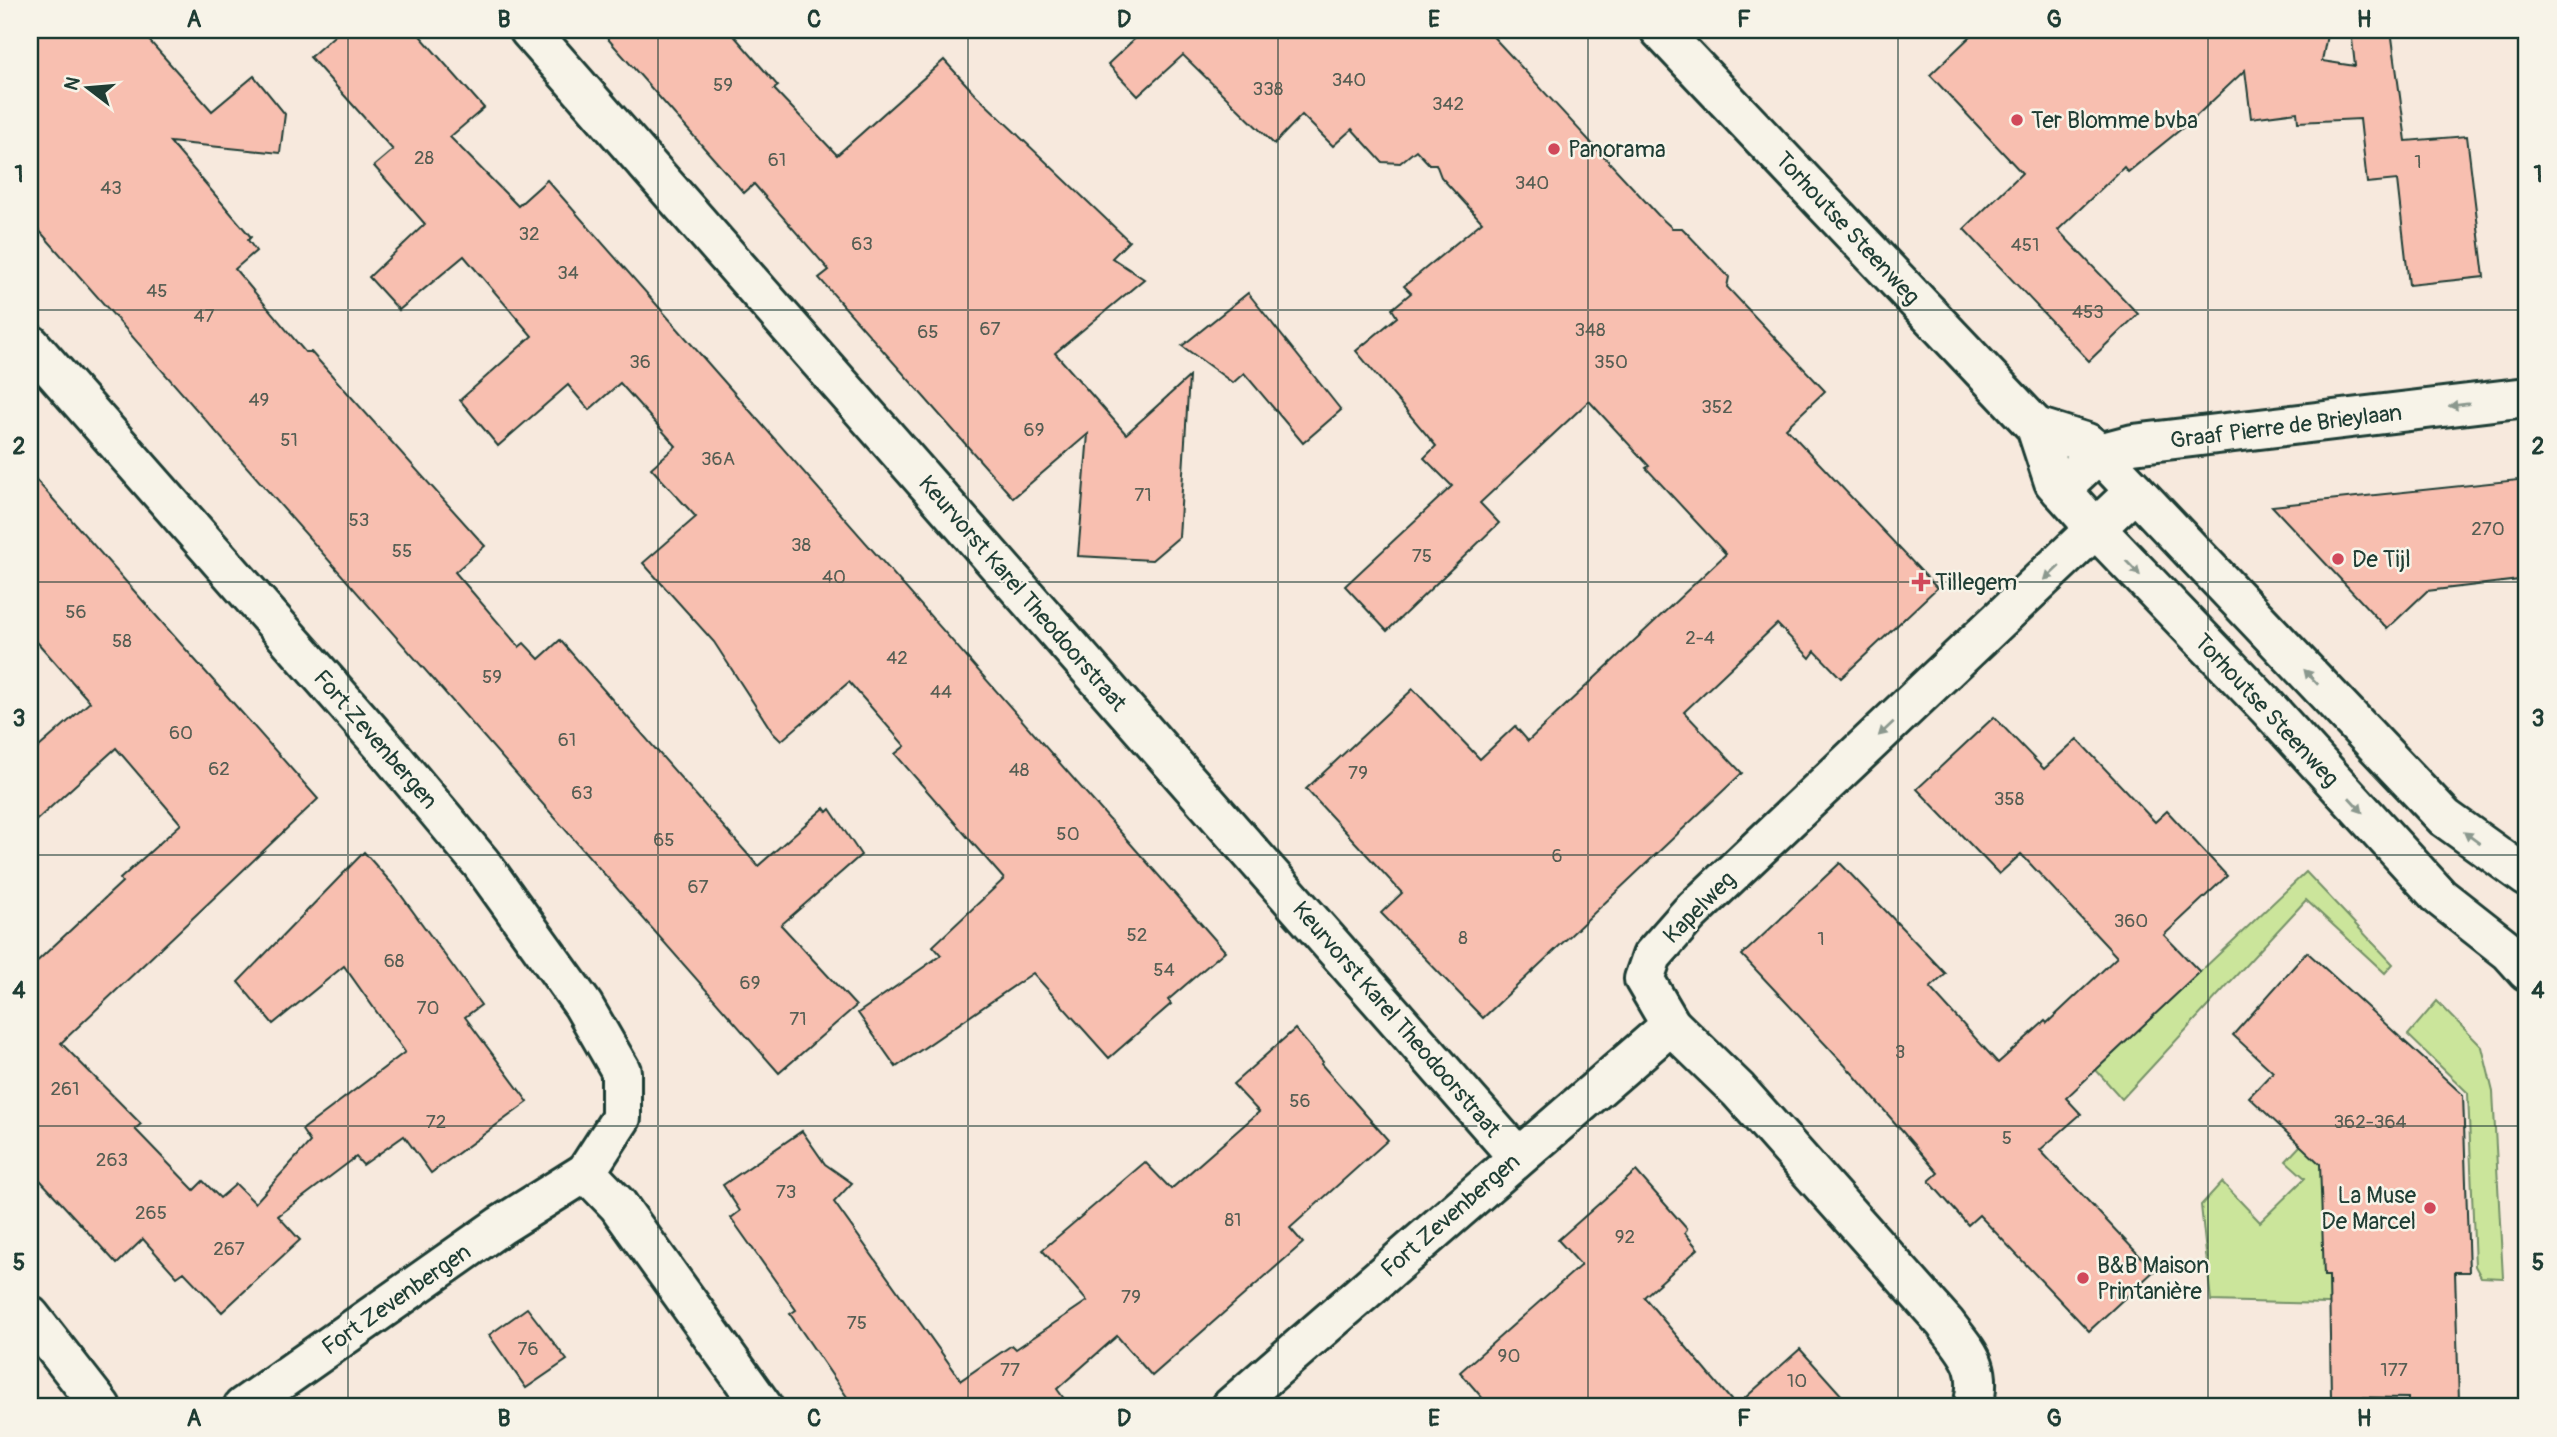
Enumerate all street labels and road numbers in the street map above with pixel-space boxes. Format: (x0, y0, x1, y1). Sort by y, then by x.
street label: Torhoutse Steenweg (1769, 146, 1926, 311)
street label: Graaf Pierre de Brieylaan (2169, 398, 2404, 455)
street label: Keurvorst Karel Theodoorstraat (912, 469, 1134, 718)
street label: Torhoutse Steenweg (2188, 628, 2345, 793)
street label: Fort Zevenbergen (307, 664, 444, 815)
street label: Kapelweg (1657, 865, 1742, 950)
street label: Keurvorst Karel Theodoorstraat (1286, 895, 1508, 1144)
street label: Fort Zevenbergen (1375, 1147, 1526, 1284)
street label: Fort Zevenbergen (316, 1237, 476, 1362)

